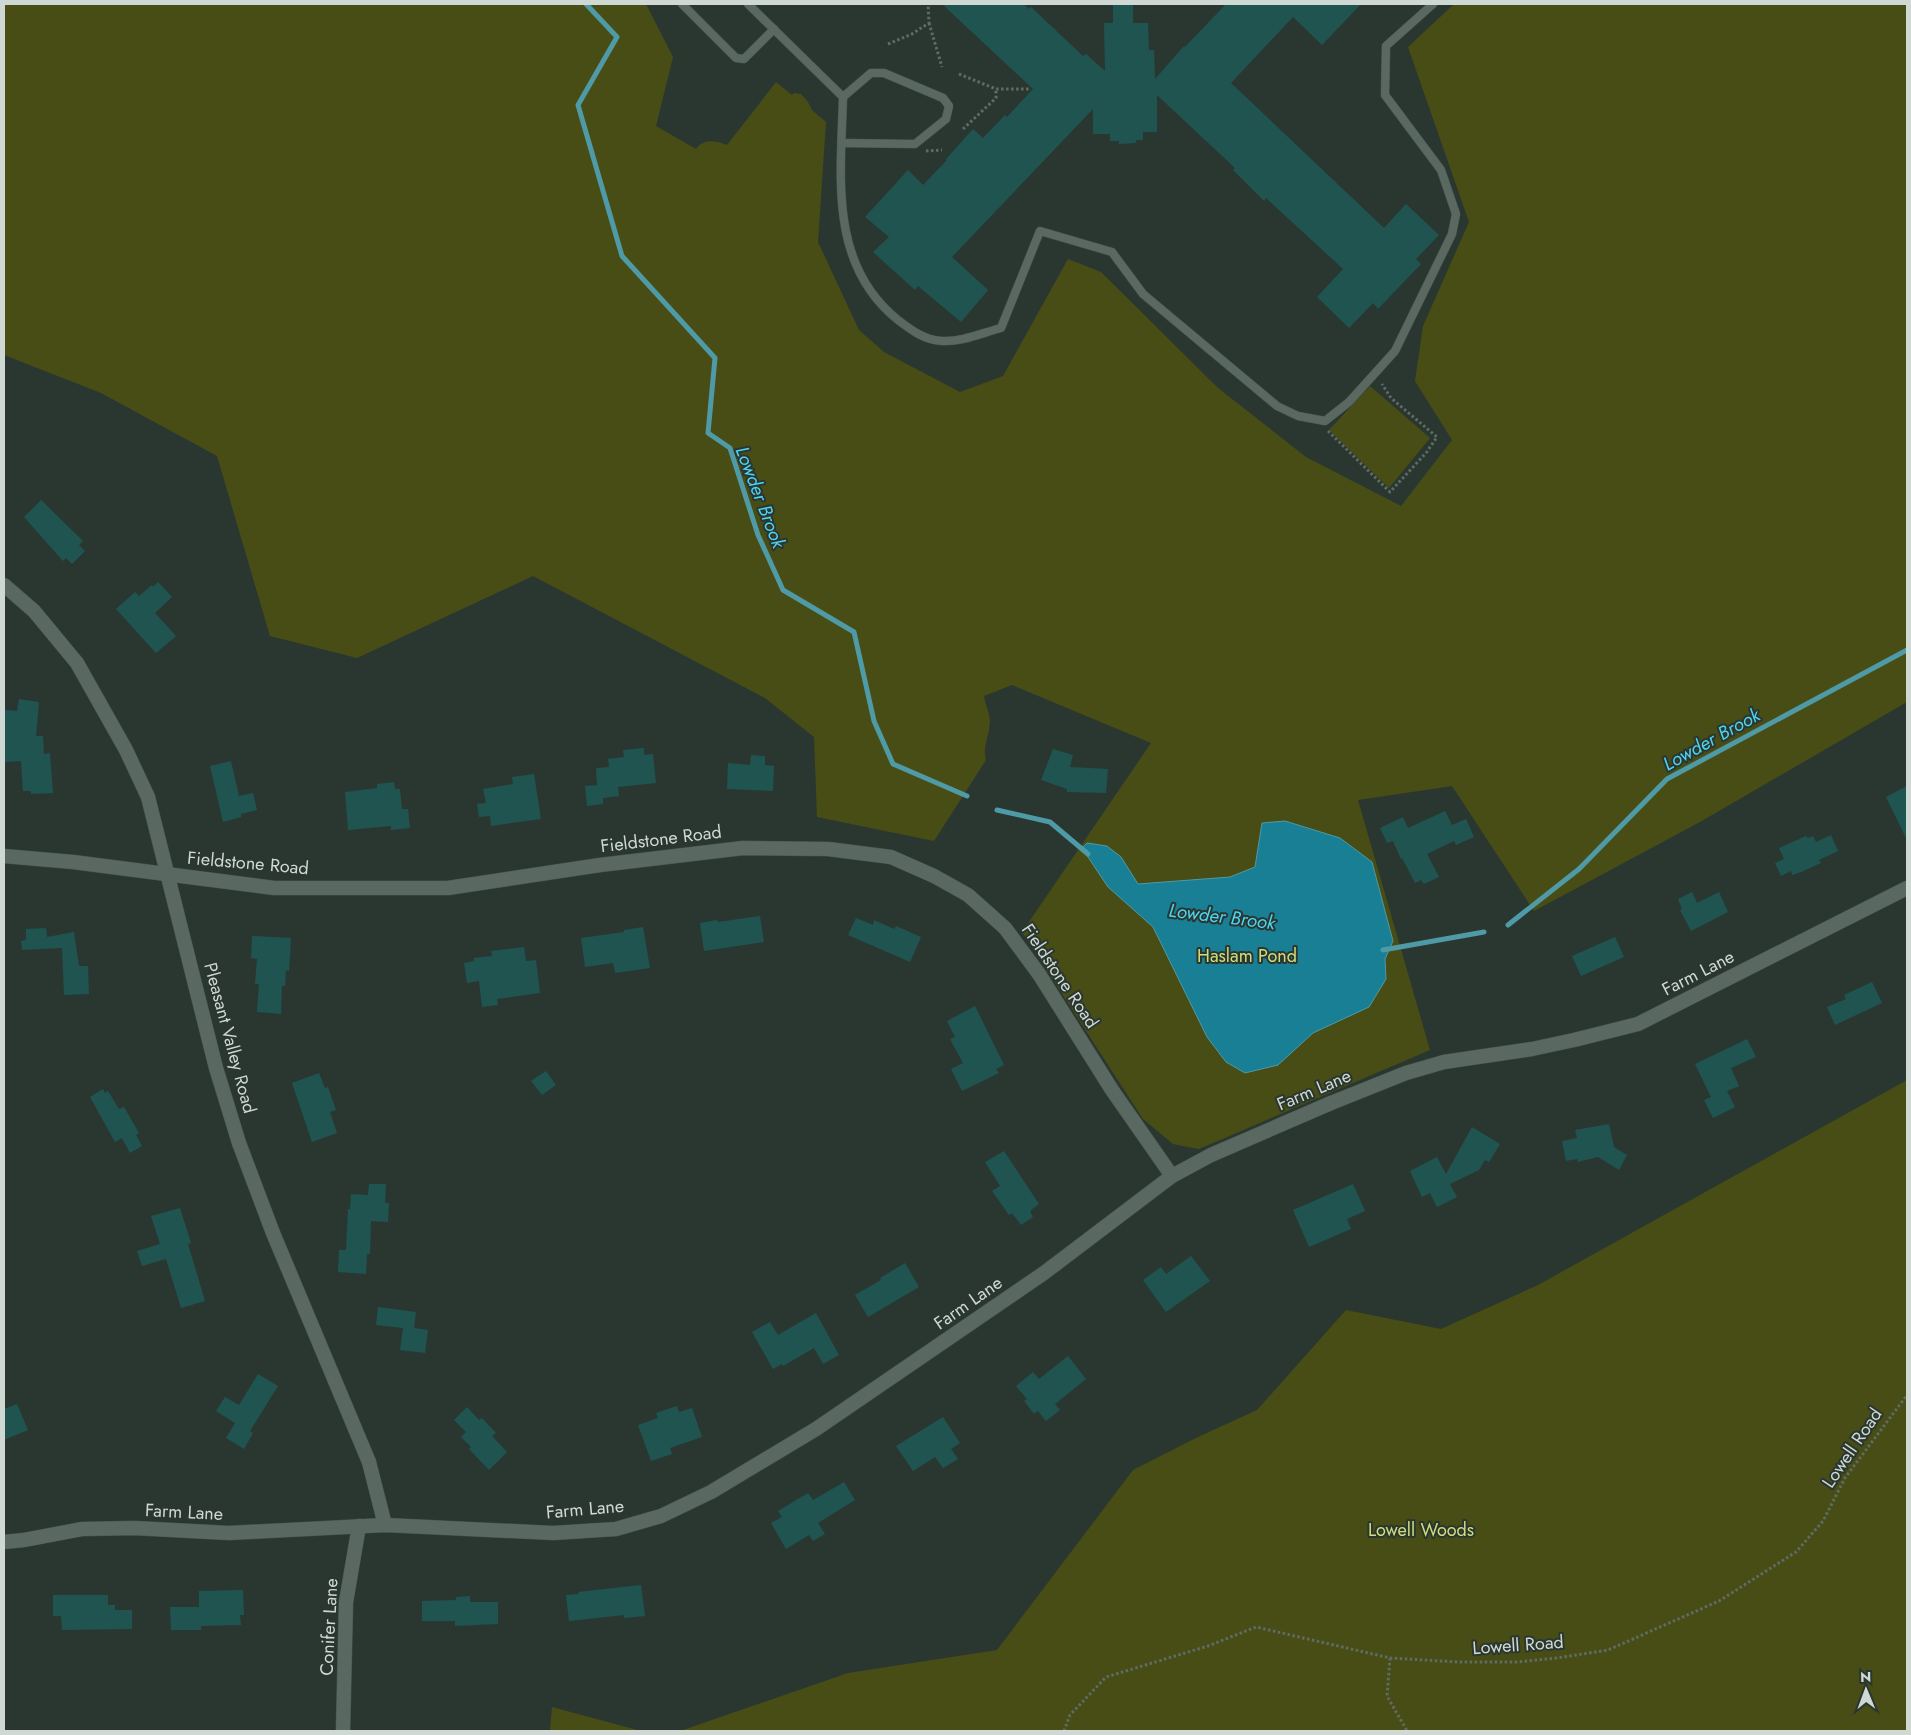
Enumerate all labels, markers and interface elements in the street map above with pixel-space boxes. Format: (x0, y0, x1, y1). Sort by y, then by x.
water label: Lowder Brook (729, 442, 793, 553)
water label: Lowder Brook (1658, 701, 1765, 777)
street label: Fieldstone Road (599, 819, 723, 859)
street label: Fieldstone Road (186, 845, 310, 881)
water label: Lowder Brook (1167, 897, 1278, 937)
street label: Fieldstone Road (1015, 918, 1105, 1034)
park label: Haslam Pond (1197, 943, 1297, 969)
street label: Farm Lane (1657, 944, 1739, 1002)
street label: Pleasant Valley Road (197, 960, 263, 1116)
street label: Farm Lane (1273, 1063, 1355, 1117)
street label: Farm Lane (929, 1270, 1007, 1336)
street label: Lowell Road (1816, 1403, 1888, 1493)
street label: Farm Lane (545, 1493, 625, 1525)
street label: Farm Lane (144, 1497, 224, 1527)
park label: Lowell Woods (1368, 1517, 1474, 1543)
street label: Conifer Lane (313, 1578, 345, 1676)
street label: Lowell Road (1472, 1629, 1564, 1661)
north arrow (1841, 1665, 1891, 1715)
text: N (1860, 1667, 1872, 1687)

